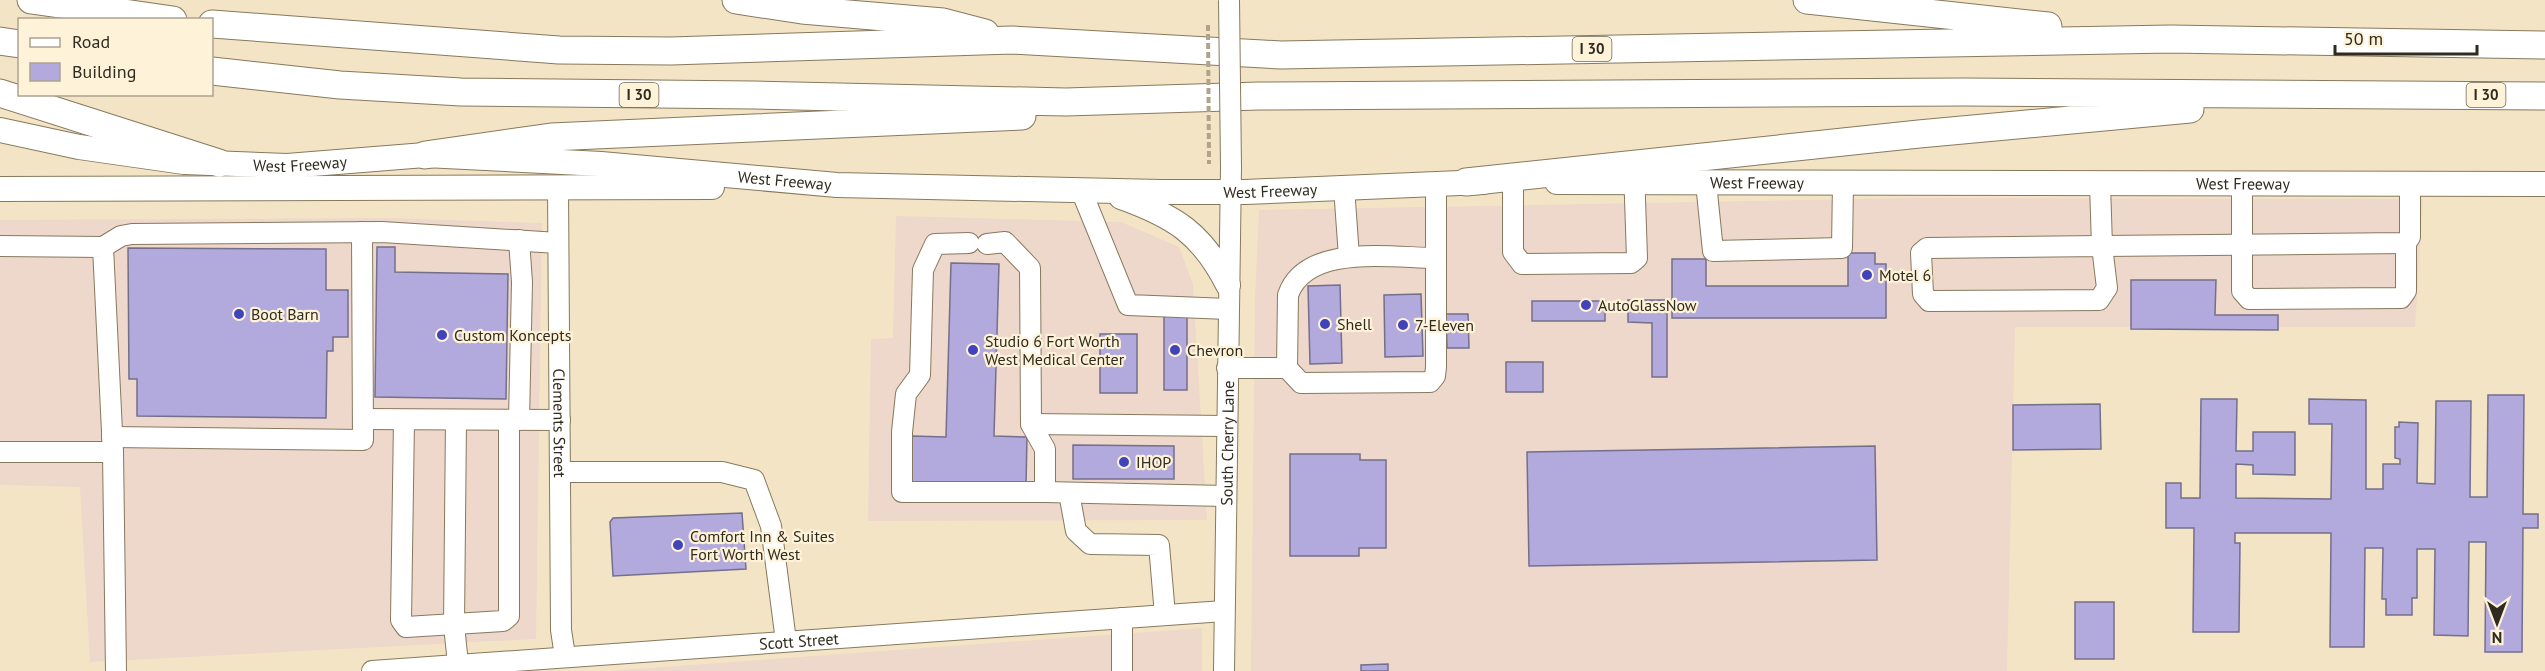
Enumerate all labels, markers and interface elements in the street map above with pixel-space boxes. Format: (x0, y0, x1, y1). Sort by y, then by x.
legend (18, 18, 213, 96)
scale bar (2335, 18, 2478, 56)
text: 50 m (2344, 27, 2383, 50)
text: Road (72, 30, 110, 53)
road number: I 30 (1572, 37, 1612, 61)
text: Building (72, 60, 136, 83)
road number: I 30 (620, 83, 658, 107)
road number: I 30 (2466, 83, 2506, 107)
street label: West Freeway (253, 151, 348, 176)
street label: West Freeway (737, 166, 833, 195)
street label: West Freeway (1710, 172, 1805, 193)
street label: West Freeway (2196, 173, 2291, 193)
street label: West Freeway (1223, 179, 1318, 202)
place label: Motel 6 (1879, 265, 1931, 285)
marker: Motel 6 (1860, 268, 1874, 282)
place label: AutoGlassNow (1598, 295, 1697, 315)
marker: AutoGlassNow (1579, 298, 1593, 312)
place label: Boot Barn (251, 304, 319, 324)
marker: Boot Barn (232, 307, 246, 321)
place label: Shell (1337, 314, 1372, 334)
place label: 7-Eleven (1415, 315, 1474, 335)
marker: Shell (1318, 317, 1332, 331)
marker: 7-Eleven (1396, 318, 1410, 332)
place label: Custom Koncepts (454, 325, 572, 345)
marker: Custom Koncepts (435, 328, 449, 342)
place label: Studio 6 Fort Worth West Medical Center (985, 331, 1125, 369)
place label: Chevron (1187, 340, 1243, 360)
marker: Studio 6 Fort Worth West Medical Center (966, 343, 980, 357)
marker: Chevron (1168, 343, 1182, 357)
street label: Clements Street (549, 368, 570, 478)
street label: South Cherry Lane (1216, 380, 1238, 506)
place label: IHOP (1136, 452, 1171, 472)
marker: IHOP (1117, 455, 1131, 469)
place label: Comfort Inn & Suites Fort Worth West (690, 526, 835, 564)
marker: Comfort Inn & Suites Fort Worth West (671, 538, 685, 552)
north arrow (2467, 593, 2527, 653)
street label: Scott Street (758, 628, 840, 654)
text: N (2492, 628, 2502, 648)

